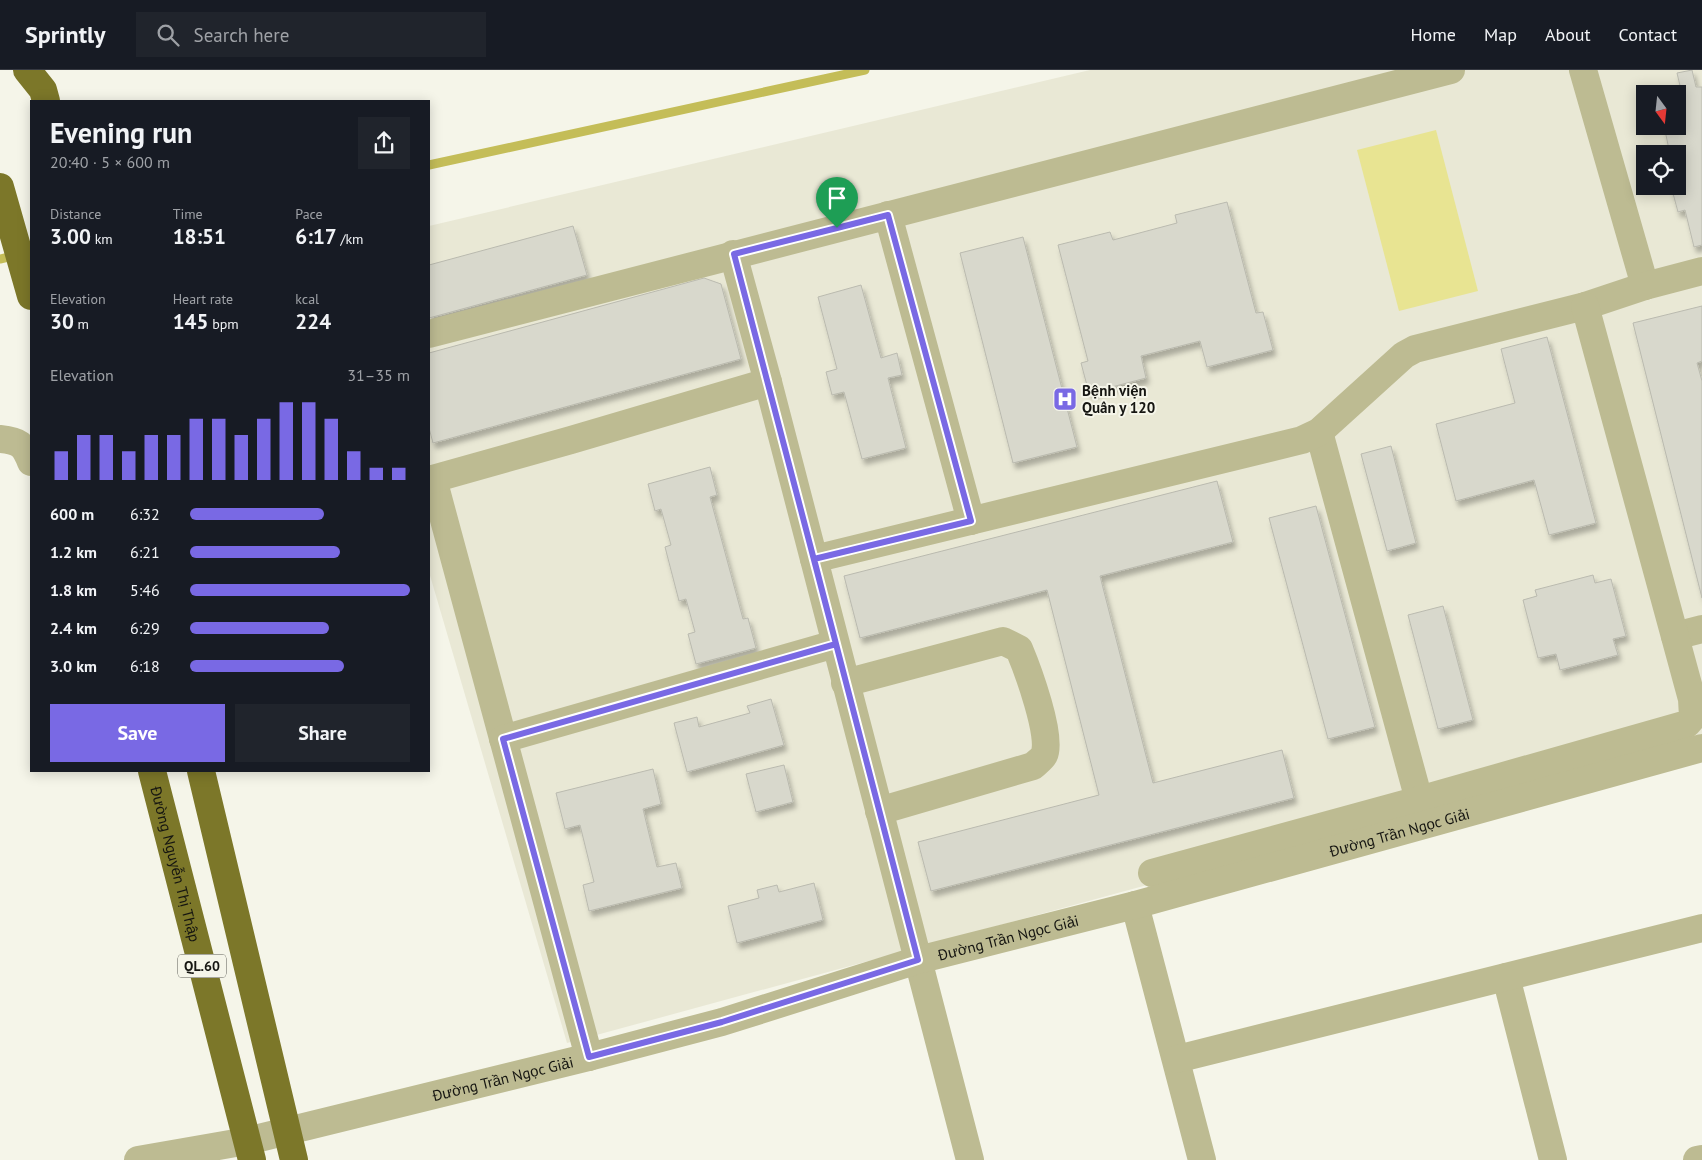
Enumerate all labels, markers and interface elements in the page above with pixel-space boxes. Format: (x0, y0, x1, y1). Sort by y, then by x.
search box (136, 12, 486, 57)
text: Sprintly (25, 19, 106, 50)
icon: search (154, 21, 182, 49)
text: Search here (194, 23, 289, 47)
text: Home (1410, 23, 1456, 46)
text: Map (1484, 23, 1517, 46)
text: About (1545, 23, 1591, 46)
text: Contact (1619, 23, 1677, 46)
north arrow (1636, 85, 1686, 135)
map controls (1636, 85, 1686, 195)
text: Evening run (50, 114, 192, 151)
button: share (358, 117, 410, 169)
button: locate (1636, 145, 1686, 195)
text: 20:40 · 5 × 600 m (50, 152, 170, 172)
pin (816, 177, 858, 228)
icon: arrive (823, 184, 851, 212)
text: Distance (50, 205, 101, 223)
text: Time (173, 205, 203, 223)
text: Pace (295, 205, 323, 223)
text: 3.00 (50, 223, 91, 250)
text: 18:51 (173, 223, 226, 250)
text: 6:17 (295, 223, 337, 250)
text: km (91, 230, 113, 248)
text: /km (337, 230, 363, 248)
text: Elevation (50, 290, 106, 308)
text: Heart rate (173, 290, 233, 308)
text: kcal (295, 290, 319, 308)
text: 30 (50, 308, 74, 335)
text: 145 (173, 308, 208, 335)
text: 224 (295, 308, 331, 335)
text: m (74, 315, 89, 333)
text: bpm (208, 315, 239, 333)
text: Elevation (50, 365, 114, 385)
text: 31–35 m (347, 365, 410, 385)
place label: Bệnh viện Quân y 120 (1082, 381, 1155, 417)
hospital icon: Bệnh viện Quân y 120 (1052, 386, 1078, 412)
text: 600 m (50, 504, 94, 524)
text: 6:32 (130, 504, 160, 524)
text: 1.2 km (50, 542, 97, 562)
text: 6:21 (130, 542, 160, 562)
text: 1.8 km (50, 580, 97, 600)
text: 5:46 (130, 580, 160, 600)
text: 2.4 km (50, 618, 97, 638)
text: 6:29 (130, 618, 160, 638)
text: 3.0 km (50, 656, 97, 676)
text: 6:18 (130, 656, 160, 676)
button: Save (50, 704, 225, 762)
button: Share (235, 704, 410, 762)
street label: Đường Nguyễn Thị Thập (147, 783, 205, 944)
street label: Đường Trần Ngọc Giải (1326, 803, 1471, 861)
street label: Đường Trần Ngọc Giải (935, 910, 1081, 964)
road number: QL.60 (178, 954, 226, 978)
street label: Đường Trần Ngọc Giải (429, 1052, 575, 1105)

